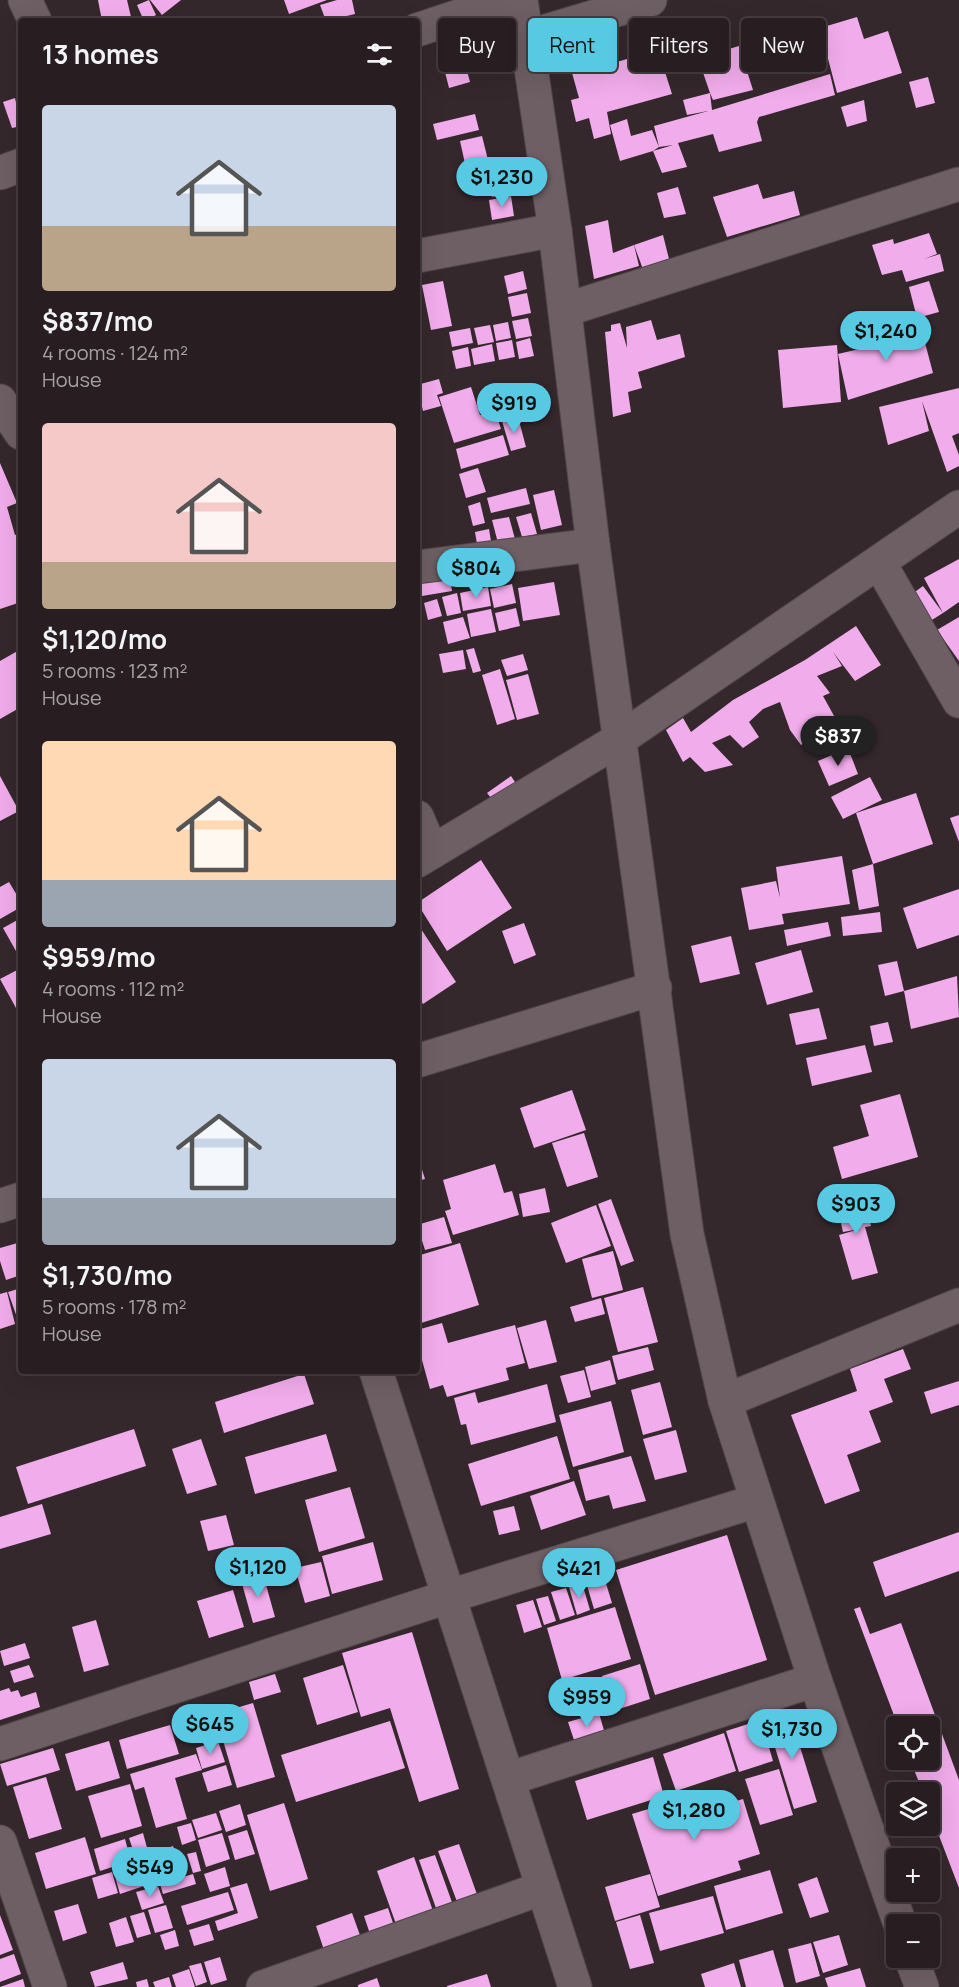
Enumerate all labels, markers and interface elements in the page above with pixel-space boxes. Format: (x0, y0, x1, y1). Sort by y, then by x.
chip: Buy (438, 18, 516, 72)
chip: Rent (528, 18, 617, 72)
chip: Filters (629, 18, 729, 72)
chip: New (741, 18, 826, 72)
text: 13 homes (42, 36, 159, 72)
icon: filters (363, 38, 396, 71)
icon: home (165, 144, 273, 252)
pin: $1,230 (453, 157, 551, 208)
text: $1,230 (470, 163, 534, 190)
text: $837/mo (42, 303, 153, 339)
pin: $1,240 (837, 311, 935, 362)
text: $1,240 (854, 317, 918, 344)
text: 4 rooms · 124 m² (42, 339, 188, 366)
text: House (42, 366, 102, 393)
pin: $919 (478, 383, 550, 434)
text: $919 (491, 389, 537, 416)
icon: home (165, 462, 273, 570)
pin: $804 (440, 548, 512, 599)
text: $804 (451, 554, 501, 581)
text: $1,120/mo (42, 621, 167, 657)
text: 5 rooms · 123 m² (42, 657, 187, 684)
text: House (42, 684, 102, 711)
pin: $837 (802, 716, 874, 767)
text: $837 (814, 722, 862, 749)
icon: home (165, 780, 273, 888)
text: $959/mo (42, 939, 156, 975)
text: 4 rooms · 112 m² (42, 975, 184, 1002)
text: House (42, 1002, 102, 1029)
icon: home (165, 1098, 273, 1206)
pin: $903 (820, 1184, 892, 1235)
text: $903 (831, 1190, 881, 1217)
text: $1,730/mo (42, 1257, 172, 1293)
text: 5 rooms · 178 m² (42, 1293, 187, 1320)
text: House (42, 1320, 102, 1347)
pin: $1,120 (209, 1547, 307, 1598)
pin: $421 (543, 1548, 615, 1599)
text: $1,120 (229, 1553, 287, 1580)
text: $421 (556, 1554, 602, 1581)
pin: $959 (551, 1677, 623, 1728)
text: $959 (562, 1683, 612, 1710)
pin: $645 (174, 1704, 246, 1755)
pin: $1,730 (743, 1709, 841, 1760)
text: $645 (186, 1710, 234, 1737)
text: $1,730 (761, 1715, 823, 1742)
map controls (886, 1716, 940, 1968)
button: locate (886, 1716, 940, 1770)
button: layers (886, 1782, 940, 1836)
pin: $1,280 (645, 1790, 743, 1841)
text: $1,280 (662, 1796, 726, 1823)
pin: $549 (114, 1847, 186, 1898)
button: + (886, 1848, 940, 1902)
text: $549 (126, 1853, 174, 1880)
button: − (886, 1914, 940, 1968)

